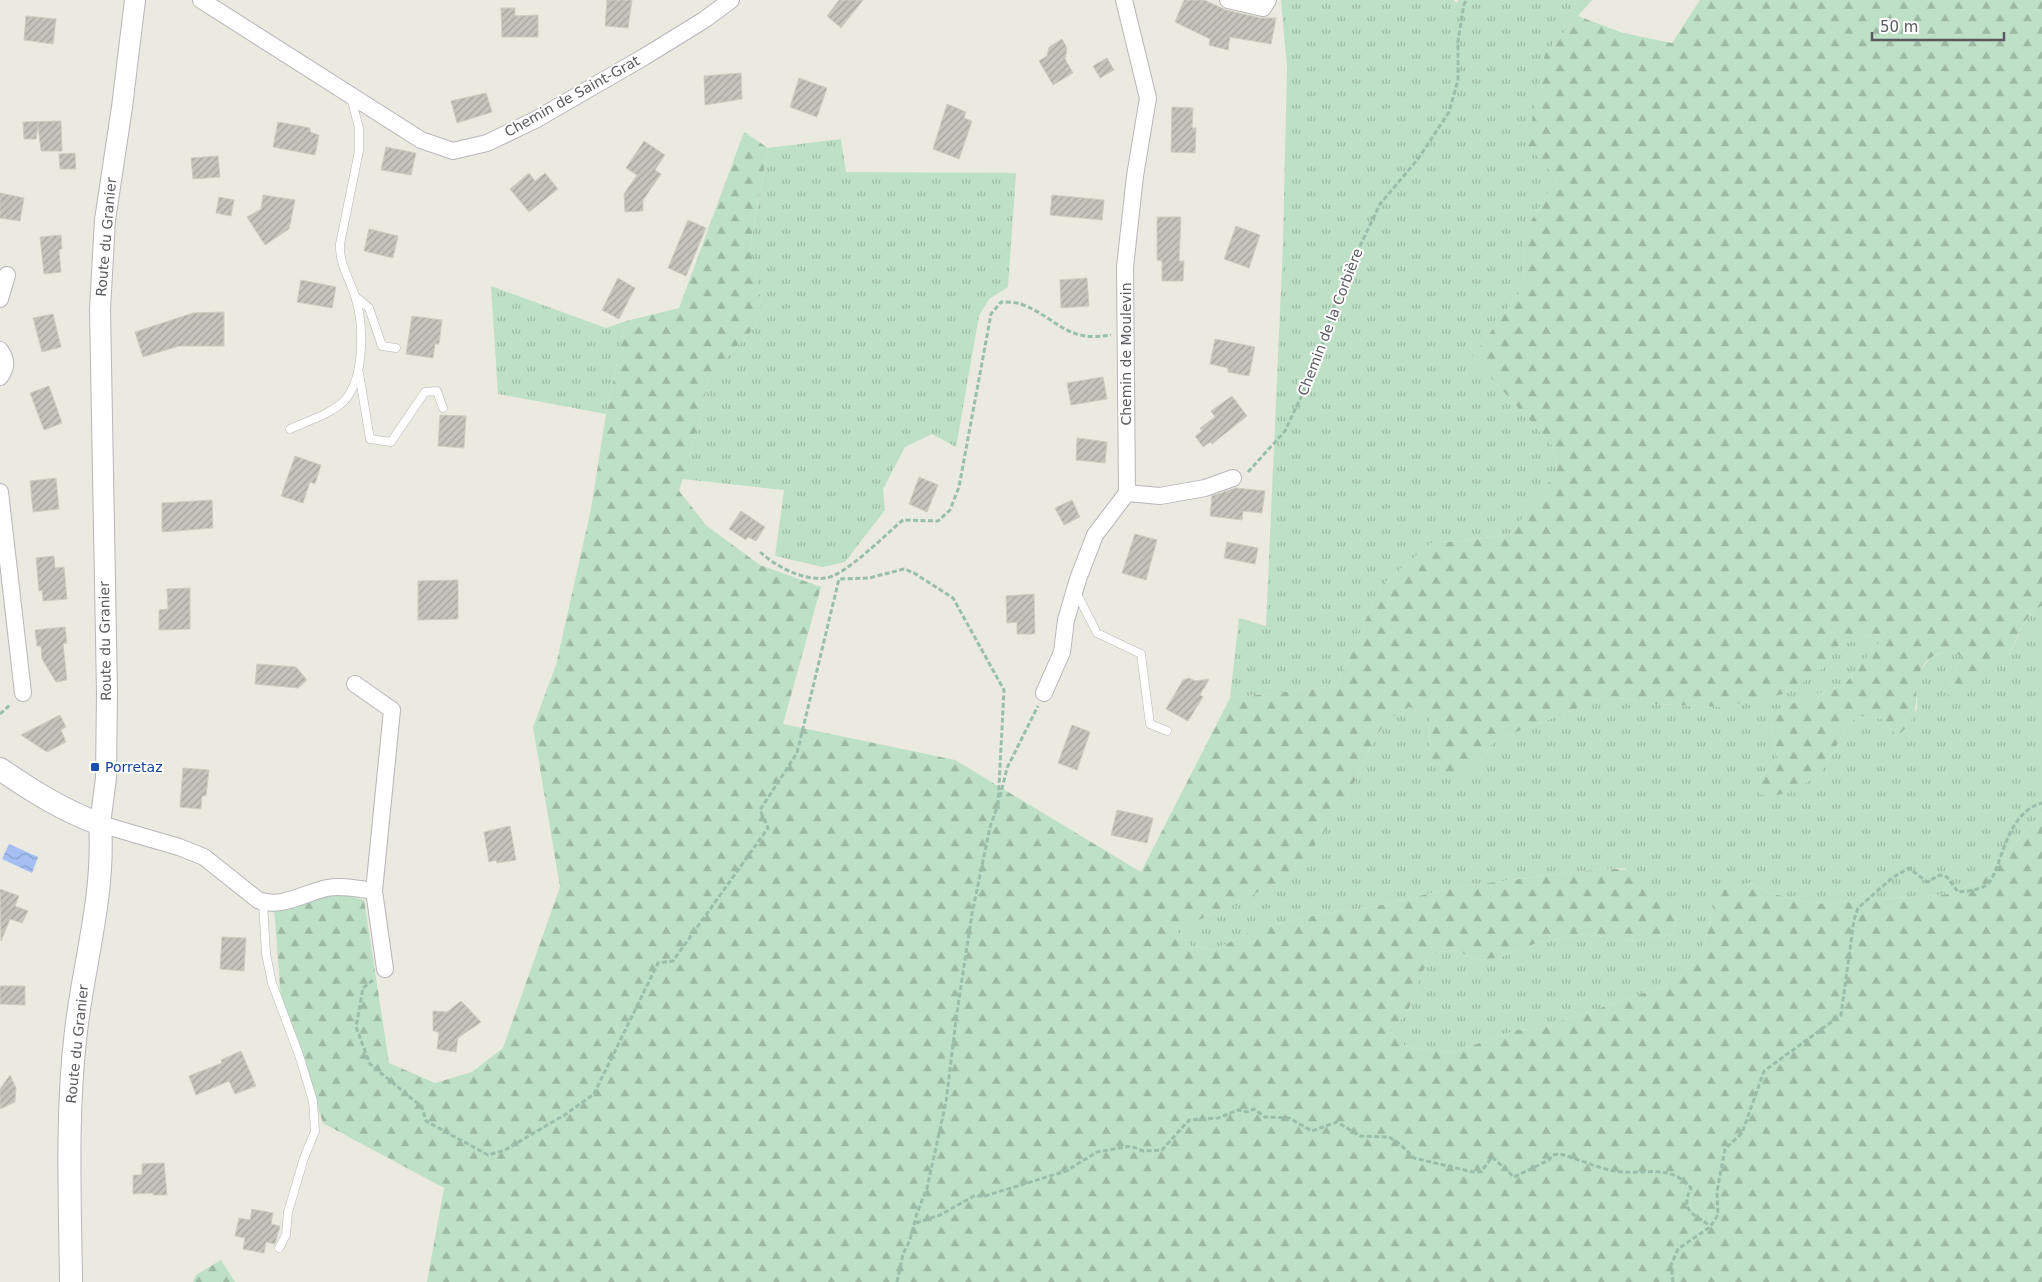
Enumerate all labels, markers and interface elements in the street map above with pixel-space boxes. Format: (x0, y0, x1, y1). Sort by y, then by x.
scale bar (1872, 10, 2004, 42)
text: 50 m (1880, 18, 1918, 36)
street label: Chemin de Saint-Grat (502, 52, 643, 140)
street label: Route du Granier (93, 176, 119, 297)
street label: Chemin de la Corbière (1294, 246, 1366, 398)
street label: Chemin de Moulevin (1118, 282, 1134, 426)
street label: Route du Granier (96, 581, 114, 701)
place label: Porretaz (105, 759, 163, 775)
marker: Porretaz (89, 761, 101, 773)
street label: Route du Granier (63, 983, 91, 1104)

